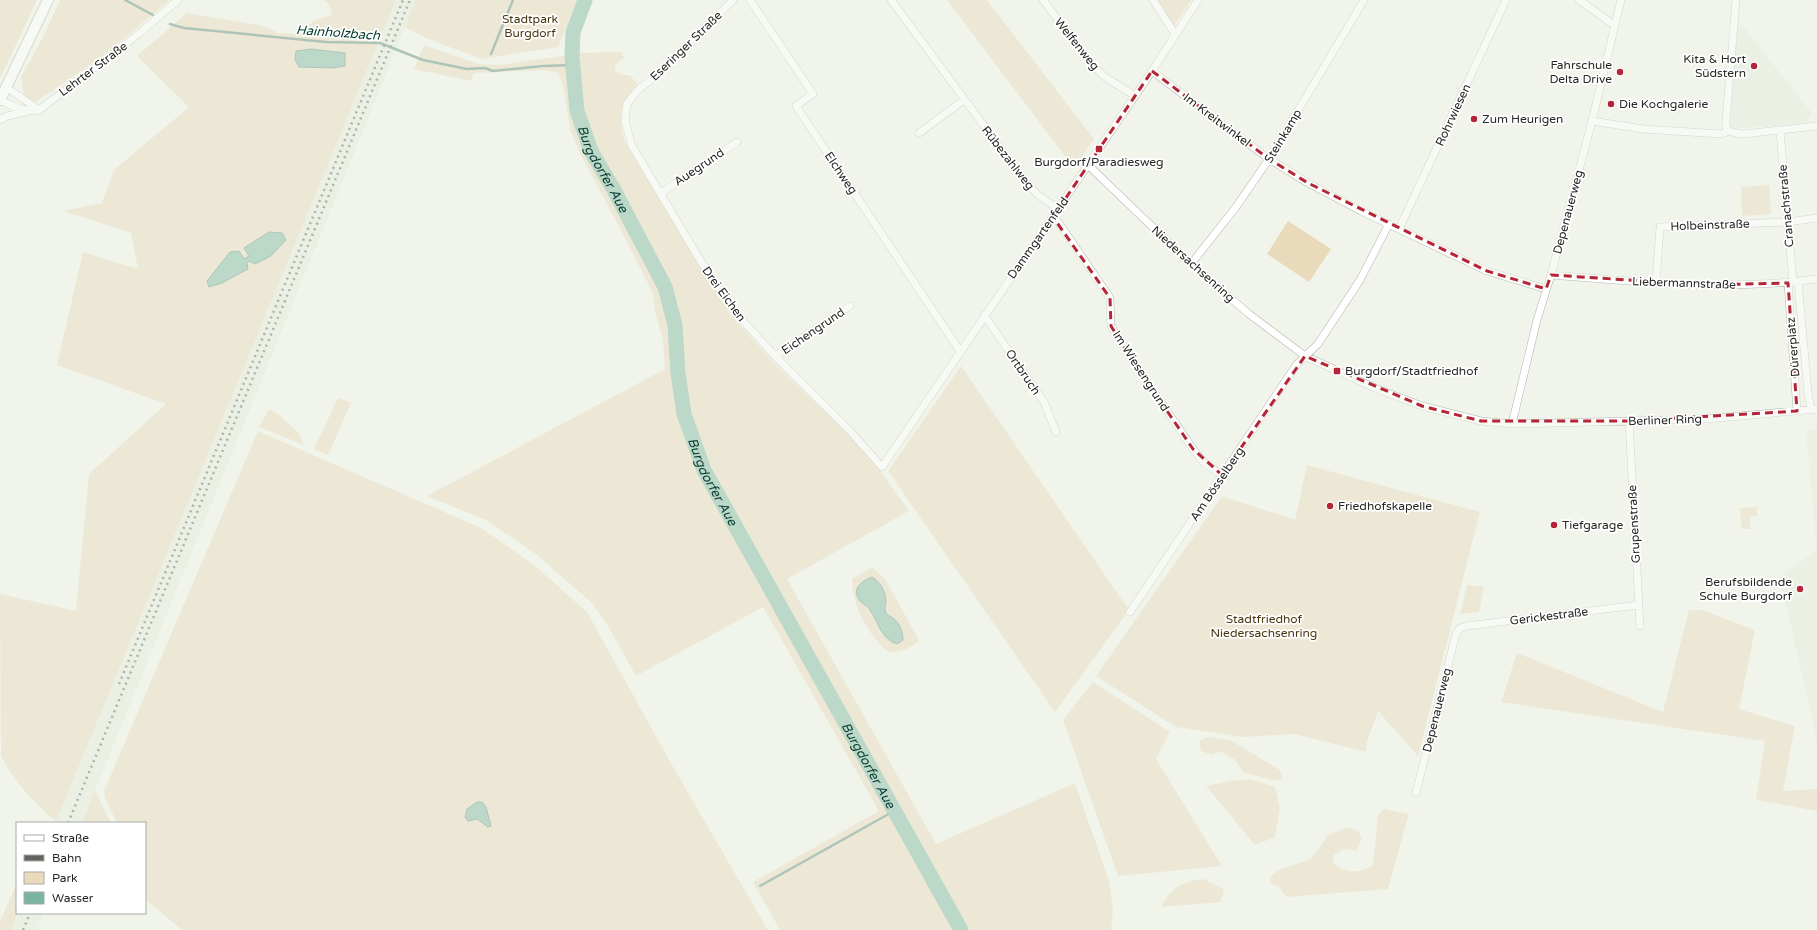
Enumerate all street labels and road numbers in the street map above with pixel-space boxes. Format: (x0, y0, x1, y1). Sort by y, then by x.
street label: Eseringer Straße (647, 8, 725, 84)
street label: Welfenweg (1052, 15, 1102, 73)
street label: Lehrter Straße (56, 39, 130, 99)
street label: Rohrwiesen (1433, 82, 1473, 148)
street label: Im Kreitwinkel (1181, 90, 1253, 150)
street label: Steinkamp (1261, 106, 1305, 166)
street label: Rübezahlweg (979, 123, 1037, 193)
street label: Auegrund (671, 145, 727, 189)
street label: Elchweg (822, 149, 860, 197)
street label: Cranachstraße (1775, 164, 1797, 248)
street label: Depenauerweg (1550, 168, 1586, 256)
street label: Dammgartenfeld (1005, 194, 1071, 282)
street label: Holbeinstraße (1670, 217, 1750, 233)
street label: Niedersachsenring (1149, 223, 1237, 305)
street label: Drei Eichen (699, 264, 749, 324)
street label: Liebermannstraße (1632, 274, 1736, 292)
street label: Eichengrund (779, 305, 847, 357)
street label: Dürerplatz (1783, 317, 1803, 377)
street label: Im Wiesengrund (1110, 328, 1172, 414)
street label: Ortbruch (1003, 347, 1043, 397)
street label: Berliner Ring (1628, 412, 1702, 428)
street label: Am Bösselberg (1187, 444, 1247, 524)
street label: Grupenstraße (1625, 484, 1643, 564)
street label: Gerickestraße (1509, 604, 1589, 628)
street label: Depenauerweg (1420, 666, 1454, 754)

